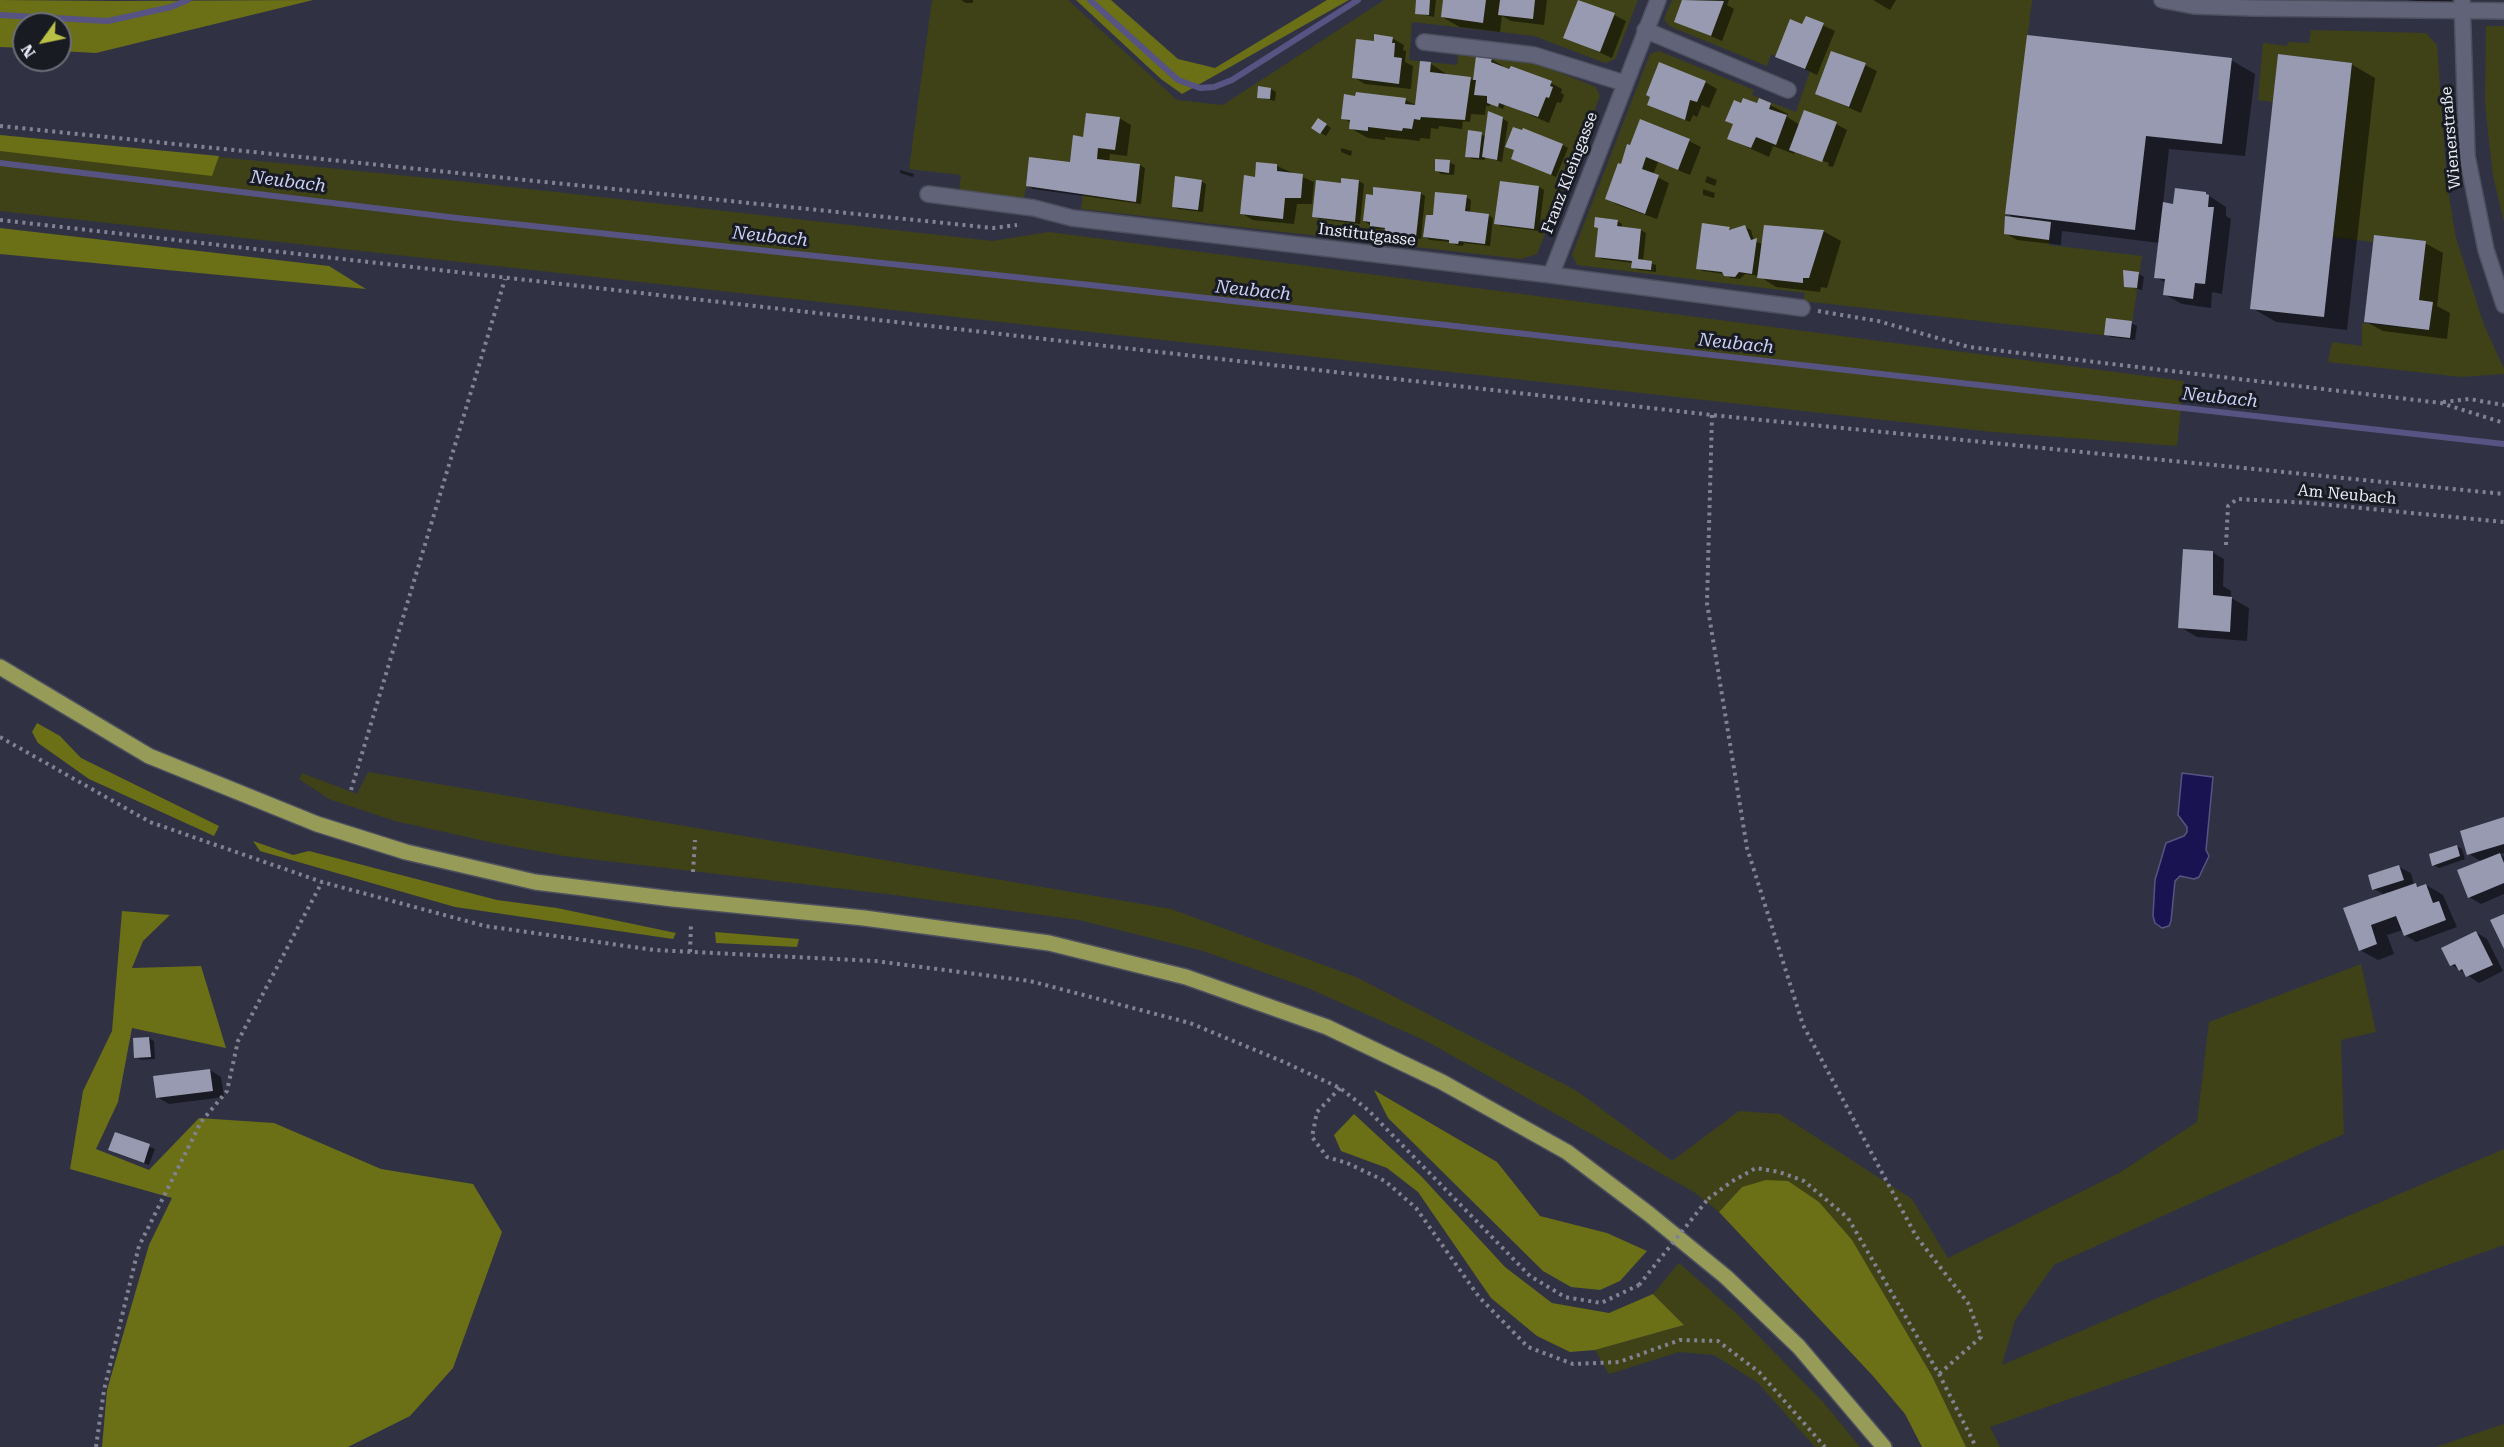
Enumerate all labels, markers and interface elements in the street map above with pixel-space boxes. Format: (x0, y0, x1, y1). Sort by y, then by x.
north arrow (12, 12, 72, 72)
text: N (17, 41, 39, 61)
street label: Wienerstraße (2437, 86, 2465, 190)
street label: Franz Kleingasse (1538, 110, 1602, 236)
water label: Neubach (249, 167, 327, 197)
street label: Institutgasse (1317, 219, 1417, 251)
water label: Neubach (731, 222, 809, 252)
water label: Neubach (1214, 276, 1292, 306)
water label: Neubach (1697, 329, 1775, 359)
water label: Neubach (2181, 383, 2259, 413)
street label: Am Neubach (2297, 481, 2397, 509)

